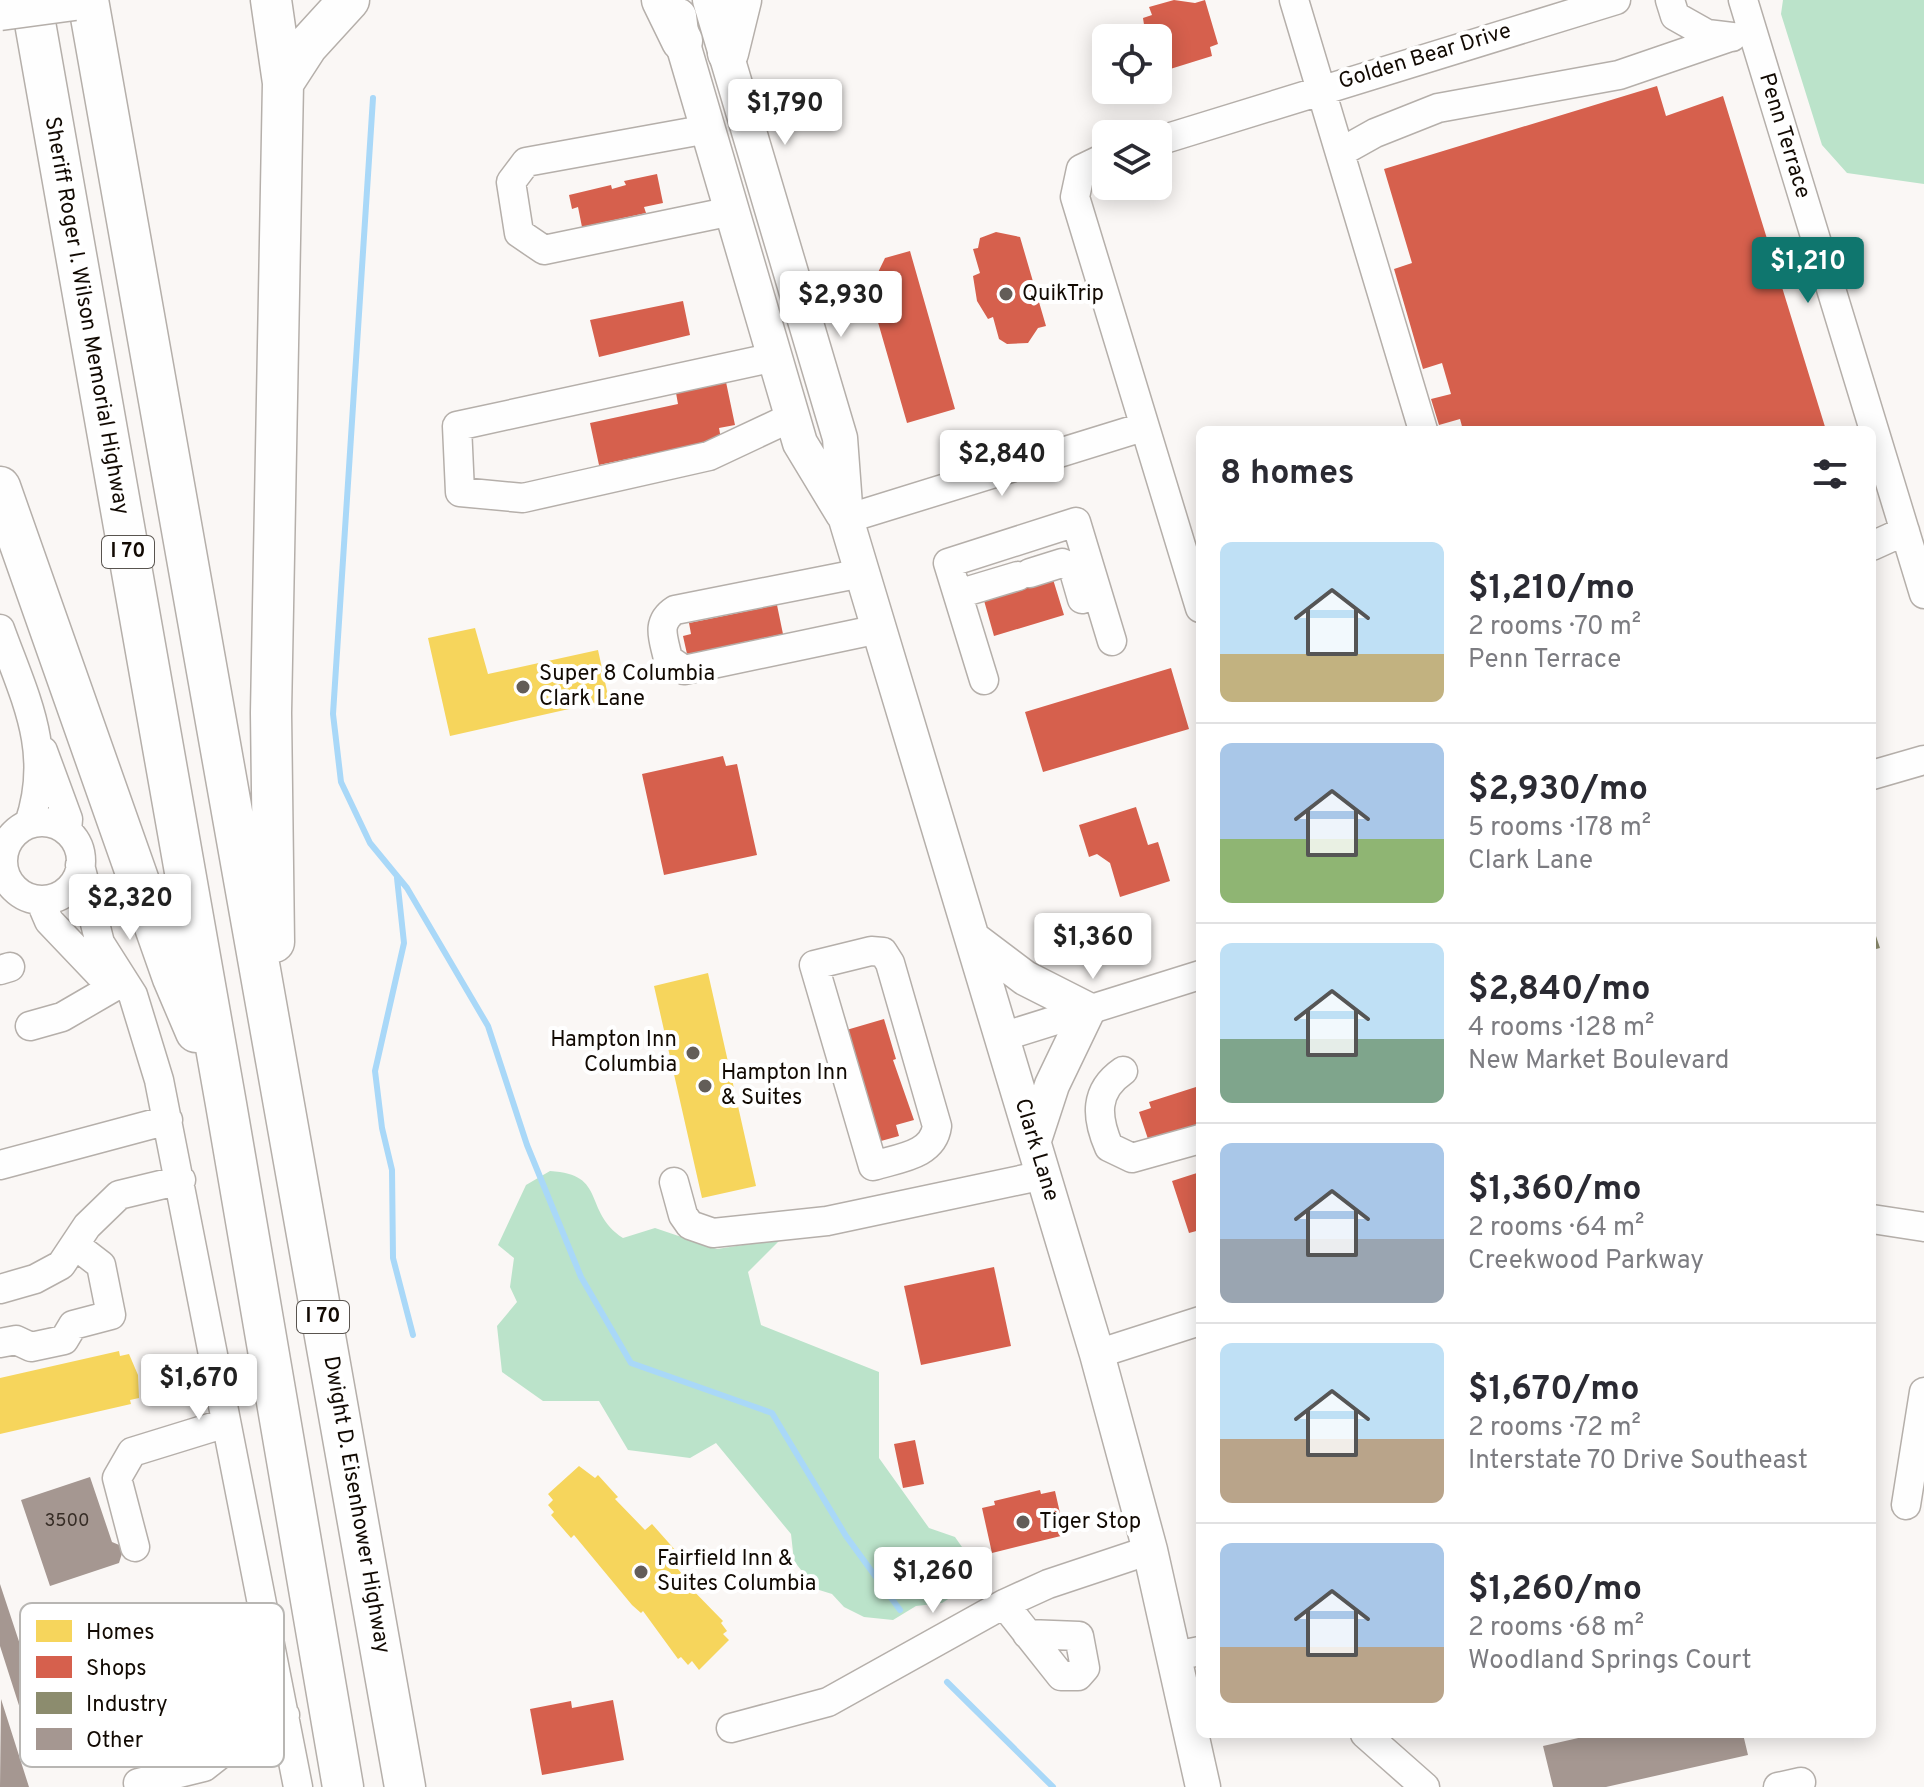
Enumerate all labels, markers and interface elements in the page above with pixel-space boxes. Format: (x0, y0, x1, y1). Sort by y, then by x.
street label: Golden Bear Drive (1335, 18, 1515, 96)
map controls (1092, 24, 1172, 200)
button: locate (1092, 24, 1172, 104)
street label: Penn Terrace (1752, 70, 1816, 202)
pin: $1,790 (720, 79, 850, 147)
text: $1,790 (746, 88, 824, 121)
street label: Sheriff Roger I. Wilson Memorial Highway (38, 115, 134, 517)
button: layers (1092, 120, 1172, 200)
pin: $1,210 (1743, 237, 1873, 305)
text: $1,210 (1770, 246, 1846, 279)
pin: $2,930 (776, 271, 906, 339)
text: $2,930 (798, 280, 884, 313)
place label: QuikTrip (1022, 281, 1104, 308)
marker: QuikTrip (997, 285, 1015, 303)
pin: $2,840 (937, 430, 1067, 498)
text: $2,840 (958, 439, 1046, 472)
icon: filters (1808, 452, 1852, 496)
text: 8 homes (1220, 453, 1354, 496)
road number: I 70 (102, 536, 154, 568)
text: $1,210/mo (1468, 568, 1635, 611)
icon: home (1284, 574, 1380, 670)
text: 2 rooms · 70 m² (1468, 611, 1641, 644)
text: Penn Terrace (1468, 644, 1621, 677)
place label: Super 8 Columbia Clark Lane (539, 661, 715, 713)
marker: Super 8 Columbia Clark Lane (514, 678, 532, 696)
text: $2,930/mo (1468, 769, 1648, 812)
icon: home (1284, 775, 1380, 871)
text: 5 rooms · 178 m² (1468, 812, 1651, 845)
text: Clark Lane (1468, 845, 1593, 878)
pin: $2,320 (65, 874, 195, 942)
text: $2,320 (87, 883, 173, 916)
pin: $1,360 (1028, 913, 1158, 981)
text: $1,360 (1052, 922, 1134, 955)
text: $2,840/mo (1468, 969, 1650, 1012)
icon: home (1284, 975, 1380, 1071)
text: 4 rooms · 128 m² (1468, 1012, 1655, 1045)
place label: Hampton Inn Columbia (550, 1027, 677, 1079)
marker: Hampton Inn Columbia (684, 1044, 702, 1062)
text: New Market Boulevard (1468, 1045, 1729, 1078)
place label: Hampton Inn & Suites (721, 1060, 848, 1112)
marker: Hampton Inn & Suites (696, 1077, 714, 1095)
street label: Clark Lane (1008, 1095, 1064, 1205)
text: $1,360/mo (1468, 1169, 1642, 1212)
icon: home (1284, 1175, 1380, 1271)
text: 2 rooms · 64 m² (1468, 1212, 1644, 1245)
text: Creekwood Parkway (1468, 1245, 1704, 1278)
road number: I 70 (297, 1301, 349, 1333)
pin: $1,670 (134, 1354, 264, 1422)
street label: Dwight D. Eisenhower Highway (316, 1354, 396, 1656)
text: $1,670 (159, 1363, 239, 1396)
text: $1,670/mo (1468, 1369, 1640, 1412)
icon: home (1284, 1375, 1380, 1471)
text: 2 rooms · 72 m² (1468, 1412, 1641, 1445)
text: Interstate 70 Drive Southeast (1468, 1445, 1808, 1478)
place label: Tiger Stop (1039, 1509, 1141, 1536)
house number: 3500 (45, 1510, 89, 1533)
marker: Tiger Stop (1014, 1513, 1032, 1531)
place label: Fairfield Inn & Suites Columbia (657, 1546, 816, 1598)
pin: $1,260 (868, 1547, 998, 1615)
text: $1,260 (892, 1556, 974, 1589)
marker: Fairfield Inn & Suites Columbia (632, 1563, 650, 1581)
text: $1,260/mo (1468, 1569, 1642, 1612)
icon: home (1284, 1575, 1380, 1671)
legend (20, 1603, 284, 1767)
text: 2 rooms · 68 m² (1468, 1612, 1644, 1645)
text: Homes (86, 1620, 155, 1647)
text: Woodland Springs Court (1468, 1645, 1752, 1678)
text: Shops (86, 1656, 147, 1683)
text: Industry (86, 1692, 168, 1719)
text: Other (86, 1728, 144, 1755)

